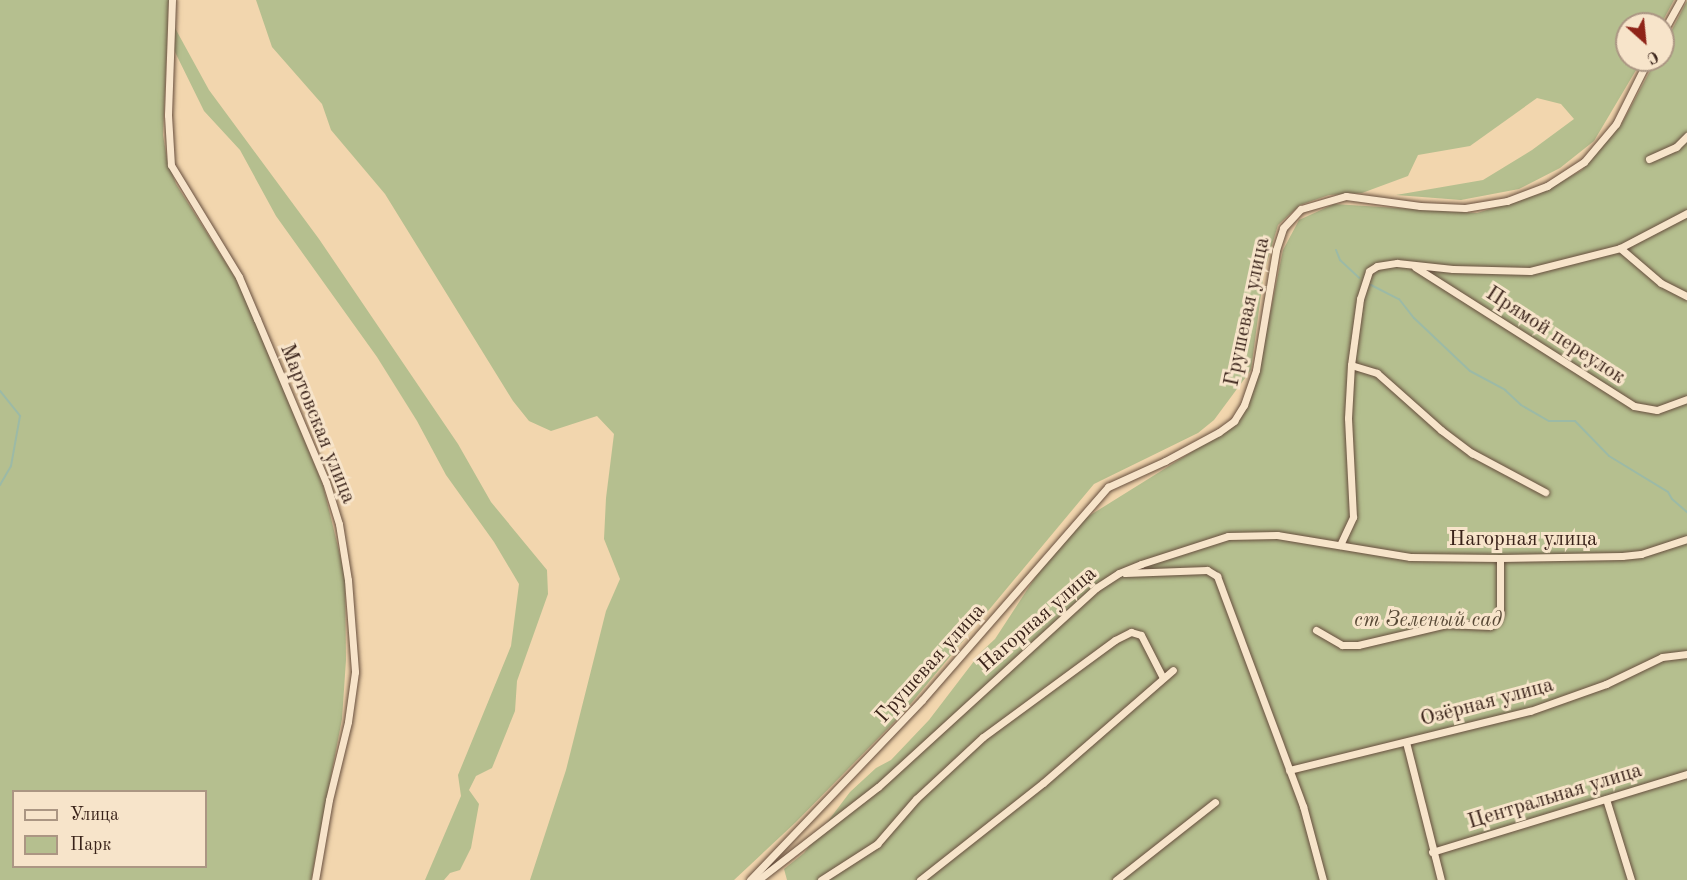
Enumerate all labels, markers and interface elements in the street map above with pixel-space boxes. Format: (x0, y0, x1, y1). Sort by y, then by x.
north arrow (1615, 12, 1675, 72)
text: С (1644, 47, 1661, 66)
street label: Грушевая улица (1220, 235, 1276, 389)
street label: Прямой переулок (1481, 282, 1629, 390)
street label: Мартовская улица (274, 341, 360, 507)
street label: Нагорная улица (1449, 527, 1597, 553)
street label: Нагорная улица (974, 562, 1102, 678)
street label: Грушевая улица (871, 599, 991, 729)
park label: ст Зеленый сад (1354, 608, 1502, 634)
street label: Озёрная улица (1418, 673, 1556, 733)
street label: Центральная улица (1465, 759, 1645, 835)
legend (12, 790, 207, 868)
text: Улица (70, 806, 119, 824)
text: Парк (70, 836, 111, 854)

